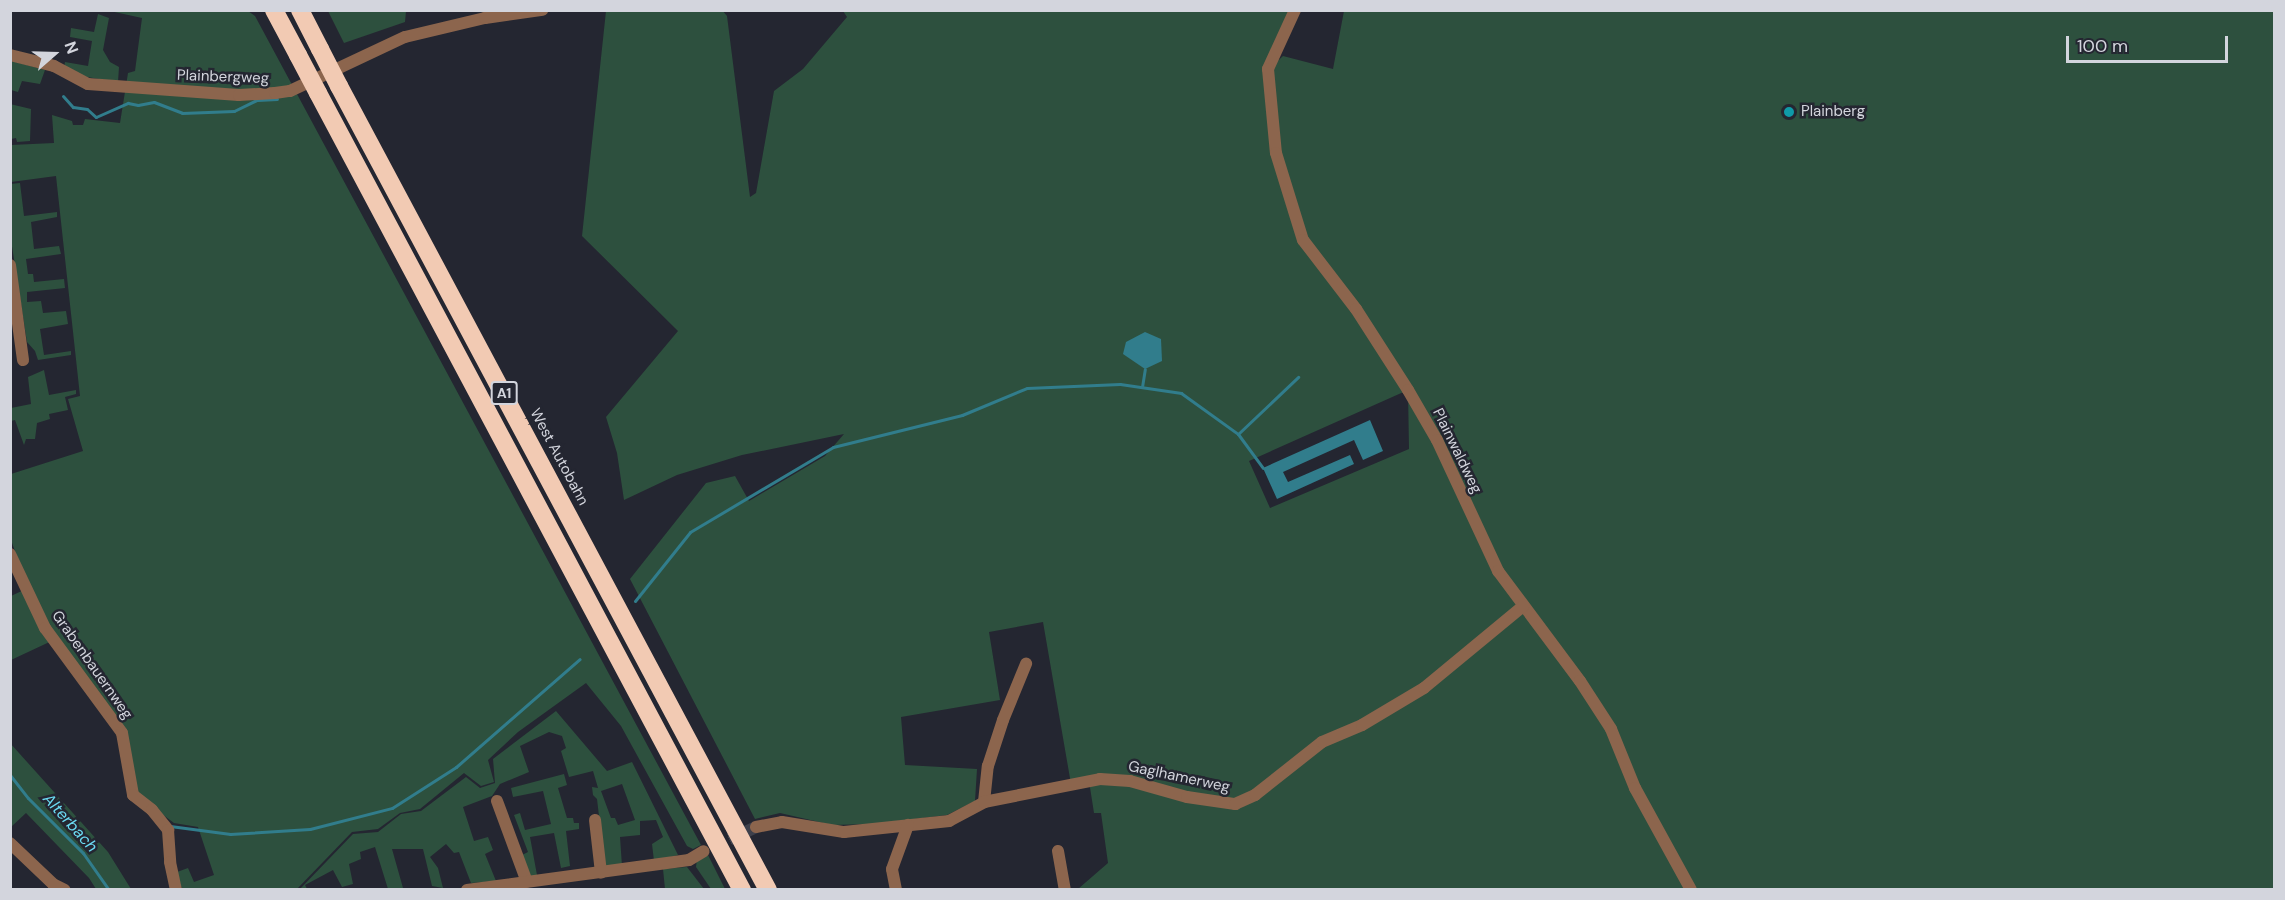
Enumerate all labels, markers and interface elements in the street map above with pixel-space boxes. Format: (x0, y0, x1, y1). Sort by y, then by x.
north arrow (24, 24, 84, 84)
scale bar (2069, 24, 2231, 62)
text: 100 m (2077, 34, 2128, 58)
text: N (60, 39, 83, 57)
street label: Plainbergweg (177, 66, 269, 88)
place label: Plainberg (1801, 103, 1865, 121)
marker: Plainberg (1782, 105, 1796, 119)
road number: A1 (490, 382, 518, 404)
street label: West Autobahn (526, 405, 592, 509)
street label: Plainwaldweg (1429, 405, 1485, 497)
street label: Grabenbauernweg (48, 607, 136, 723)
street label: Gaglhamerweg (1127, 757, 1231, 797)
water label: Alterbach (39, 790, 101, 856)

